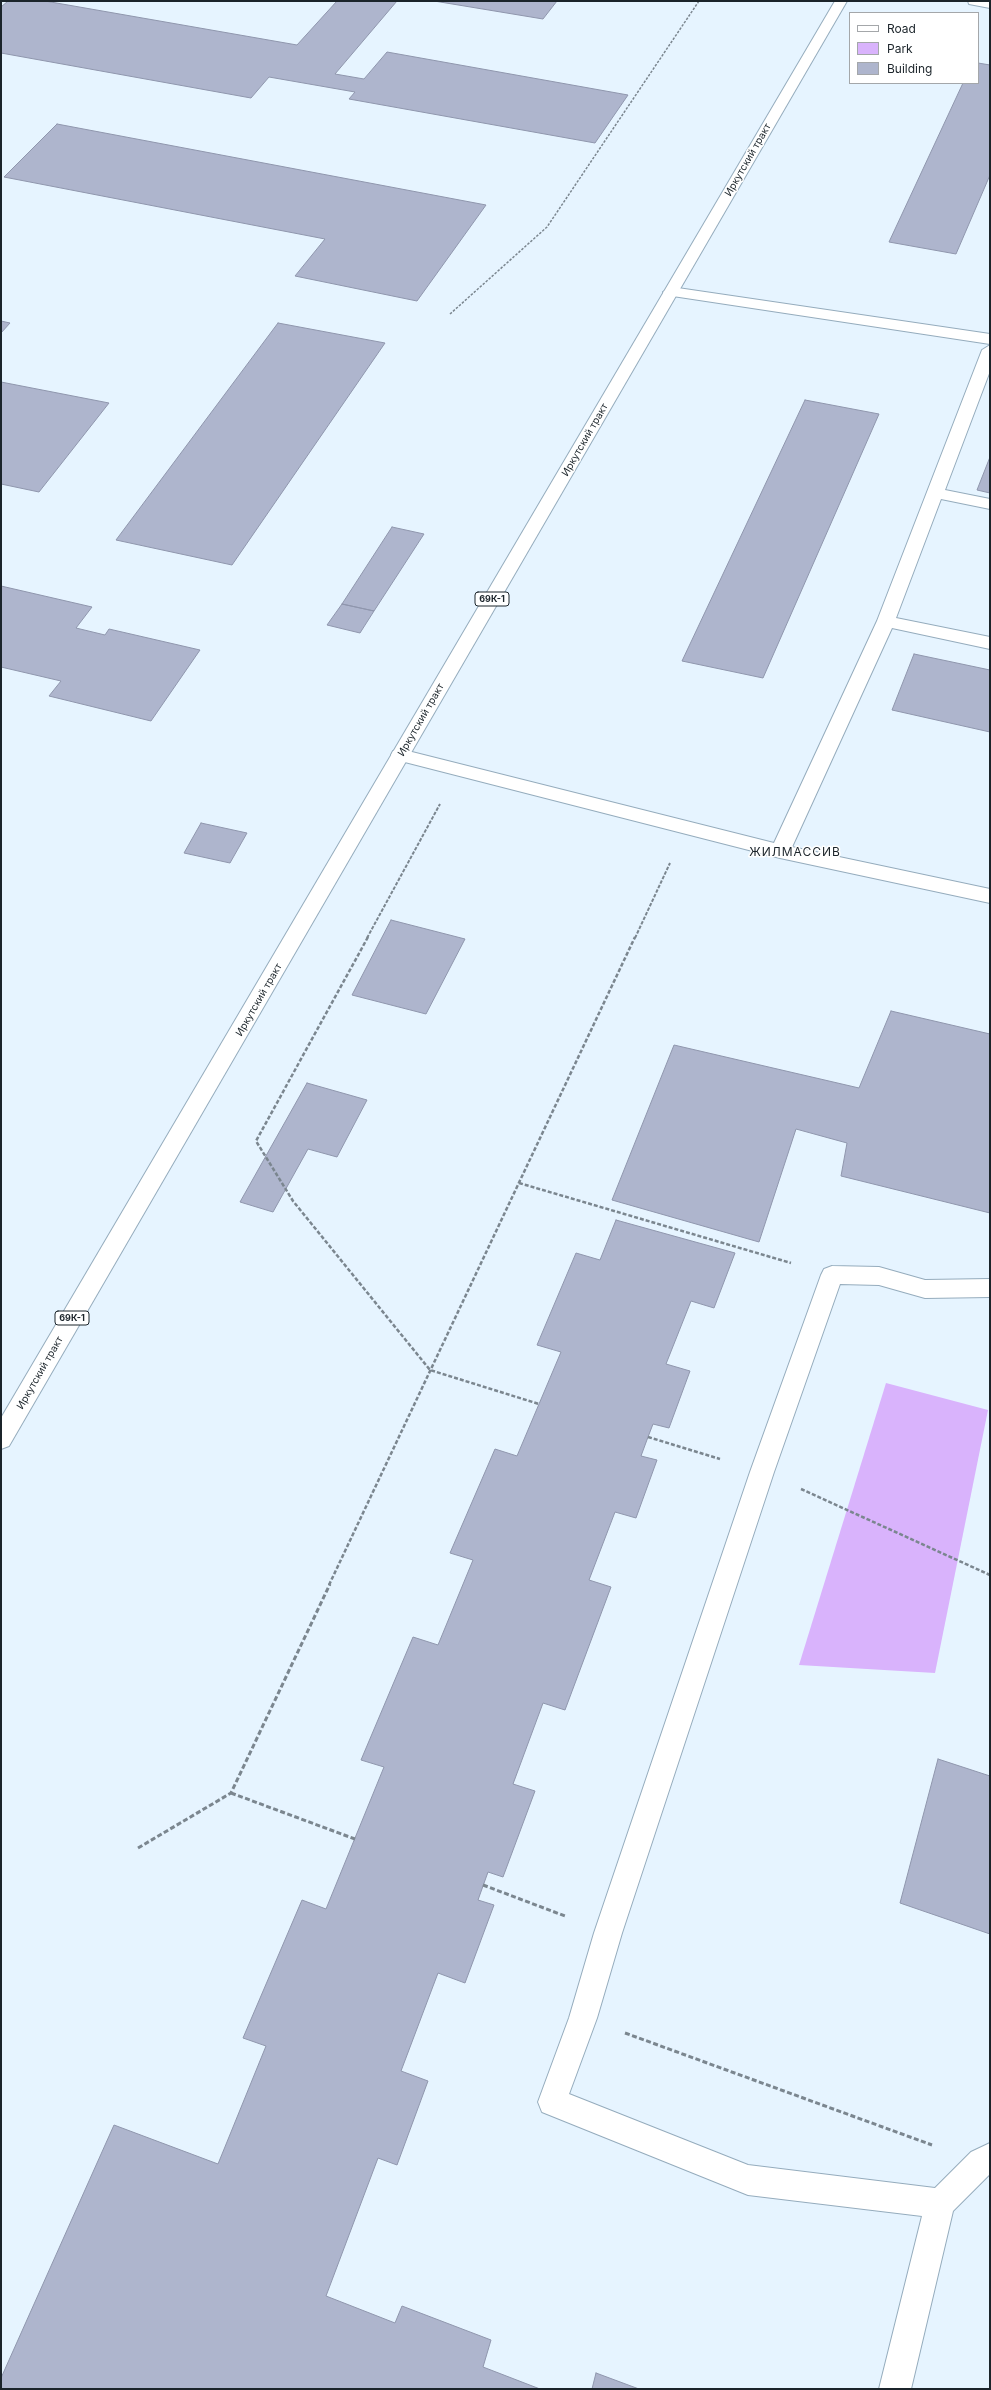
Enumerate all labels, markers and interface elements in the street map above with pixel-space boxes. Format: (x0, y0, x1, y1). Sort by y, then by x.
legend (849, 12, 979, 84)
text: Road (887, 21, 916, 36)
text: Park (887, 41, 913, 56)
text: Building (887, 61, 932, 76)
street label: Иркутский тракт (722, 122, 774, 198)
street label: Иркутский тракт (559, 402, 611, 478)
road number: 69К-1 (475, 592, 509, 606)
street label: Иркутский тракт (395, 682, 447, 758)
district label: ЖИЛМАССИВ (749, 845, 841, 859)
street label: Иркутский тракт (233, 962, 285, 1038)
road number: 69К-1 (55, 1311, 89, 1325)
street label: Иркутский тракт (14, 1335, 66, 1411)

